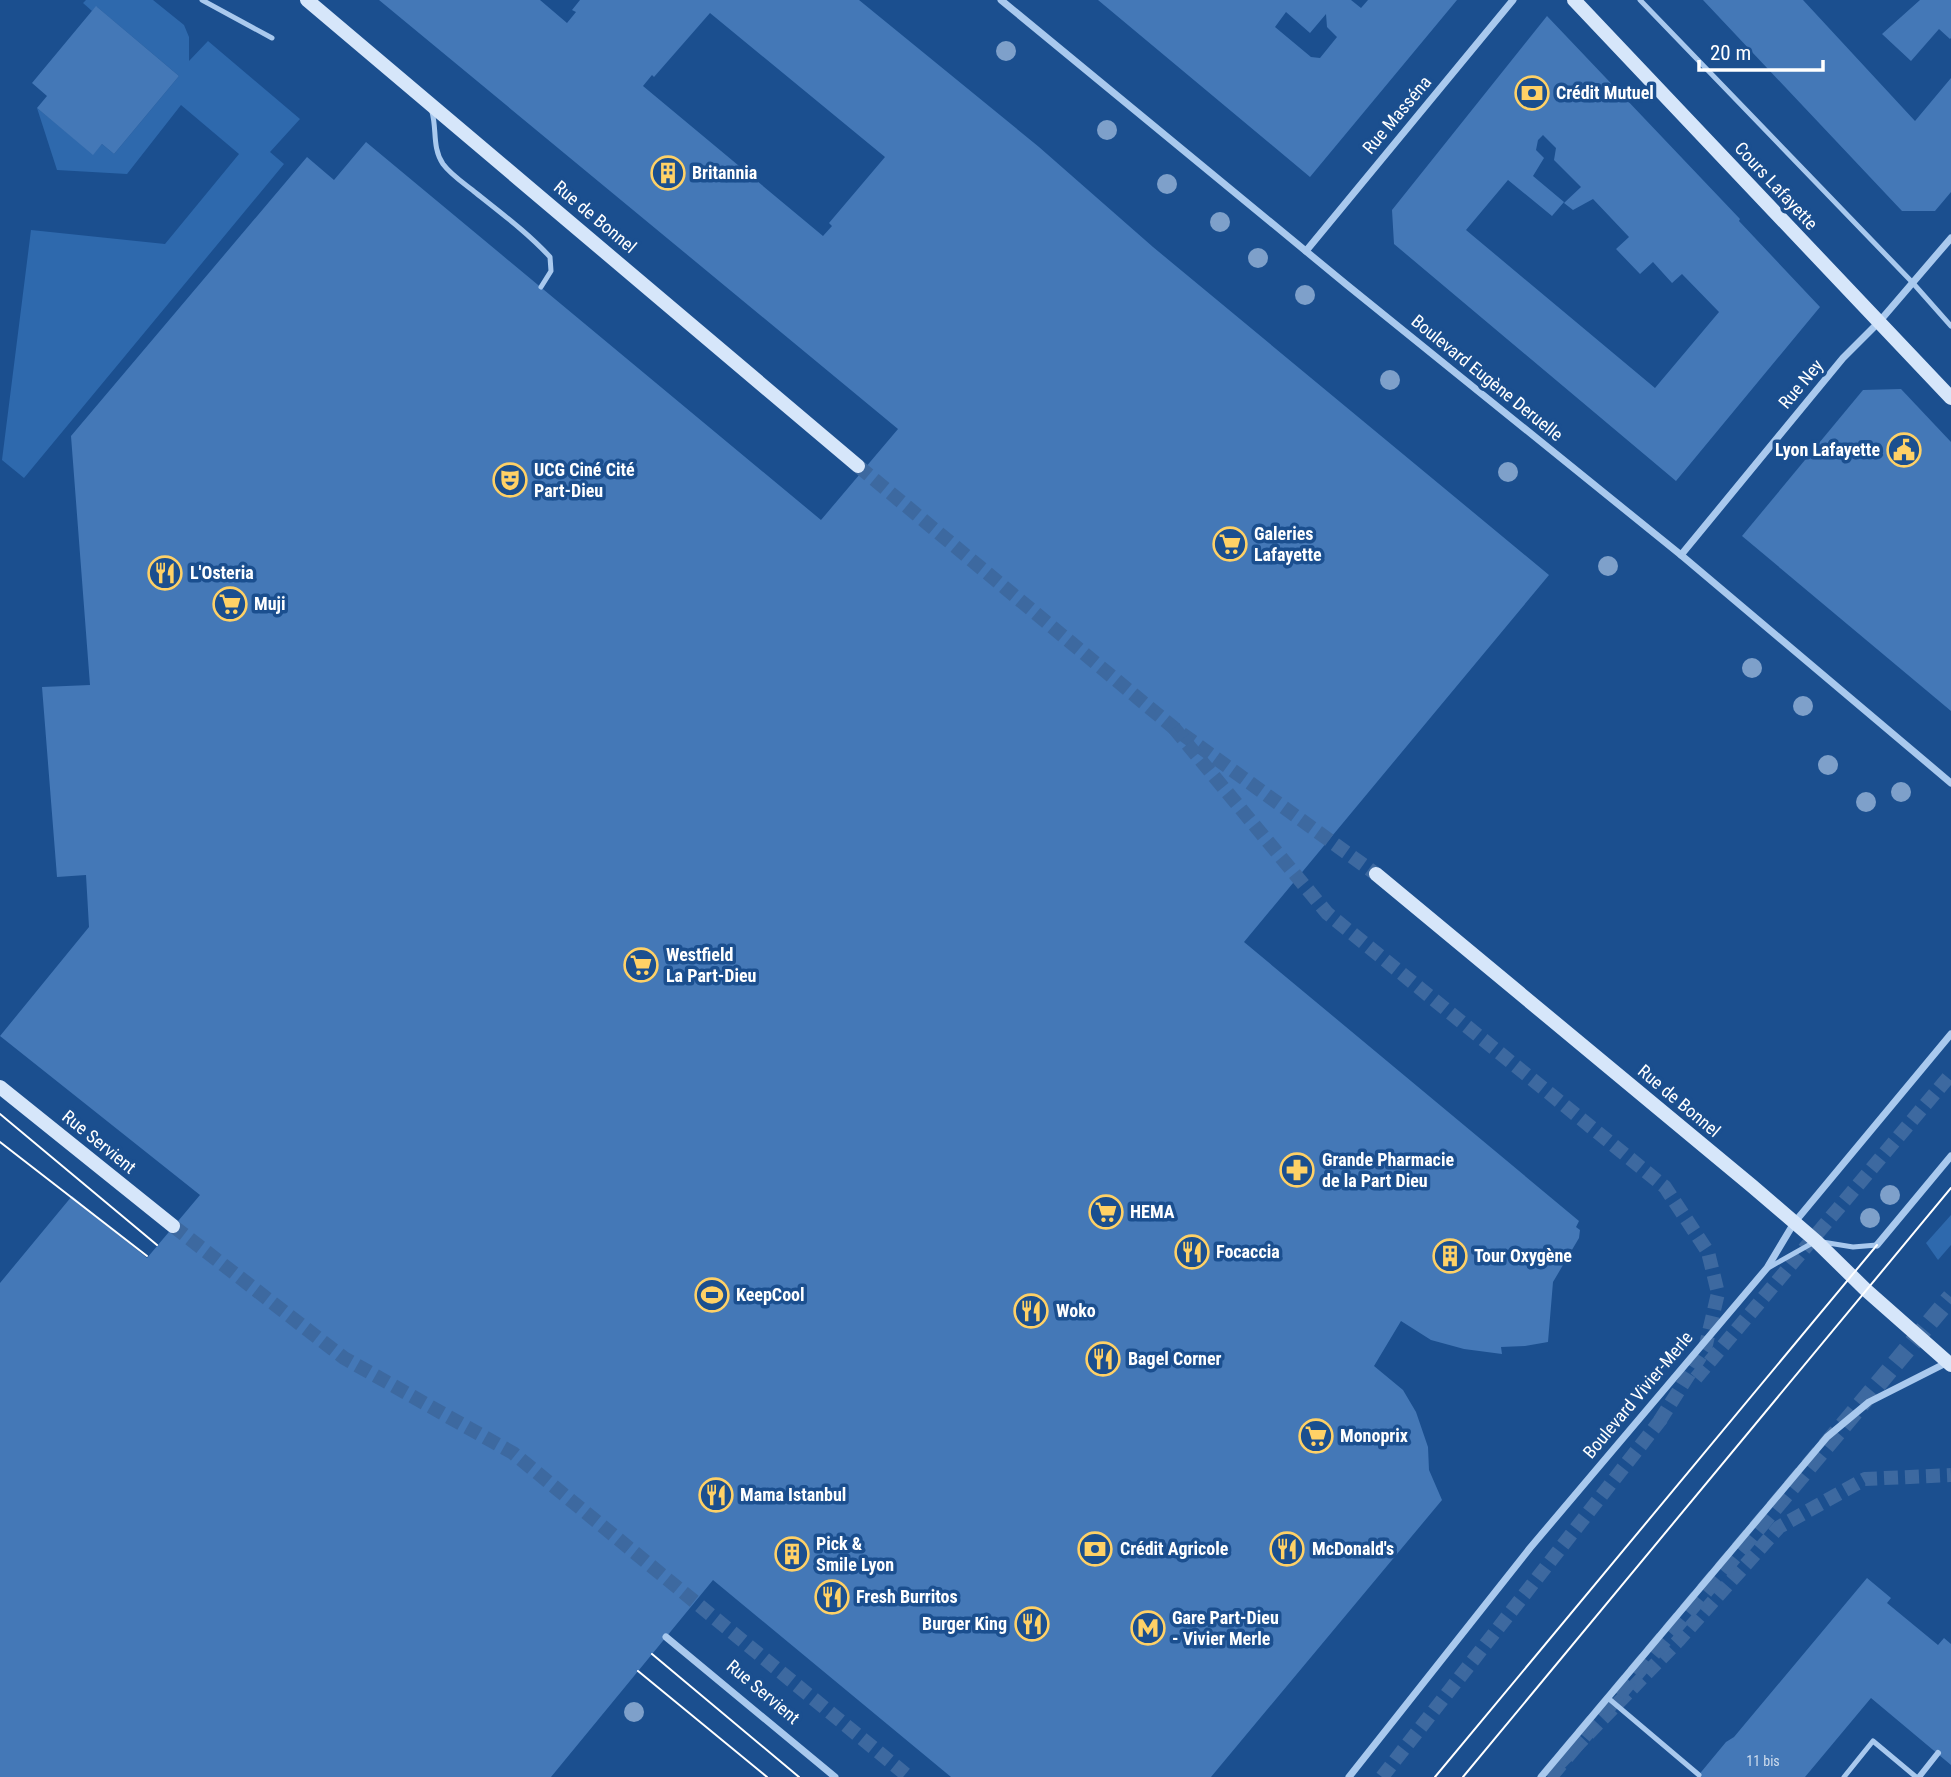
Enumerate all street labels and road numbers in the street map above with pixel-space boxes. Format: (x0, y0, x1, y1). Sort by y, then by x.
street label: Rue Masséna (1358, 71, 1435, 158)
street label: Cours Lafayette (1730, 138, 1822, 234)
street label: Rue de Bonnel (550, 176, 641, 257)
street label: Boulevard Eugène Deruelle (1407, 310, 1567, 445)
street label: Rue Ney (1774, 354, 1828, 413)
street label: Rue de Bonnel (1634, 1060, 1725, 1141)
street label: Rue Servient (58, 1106, 140, 1178)
street label: Boulevard Vivier-Merle (1578, 1327, 1697, 1462)
street label: Rue Servient (723, 1655, 804, 1728)

